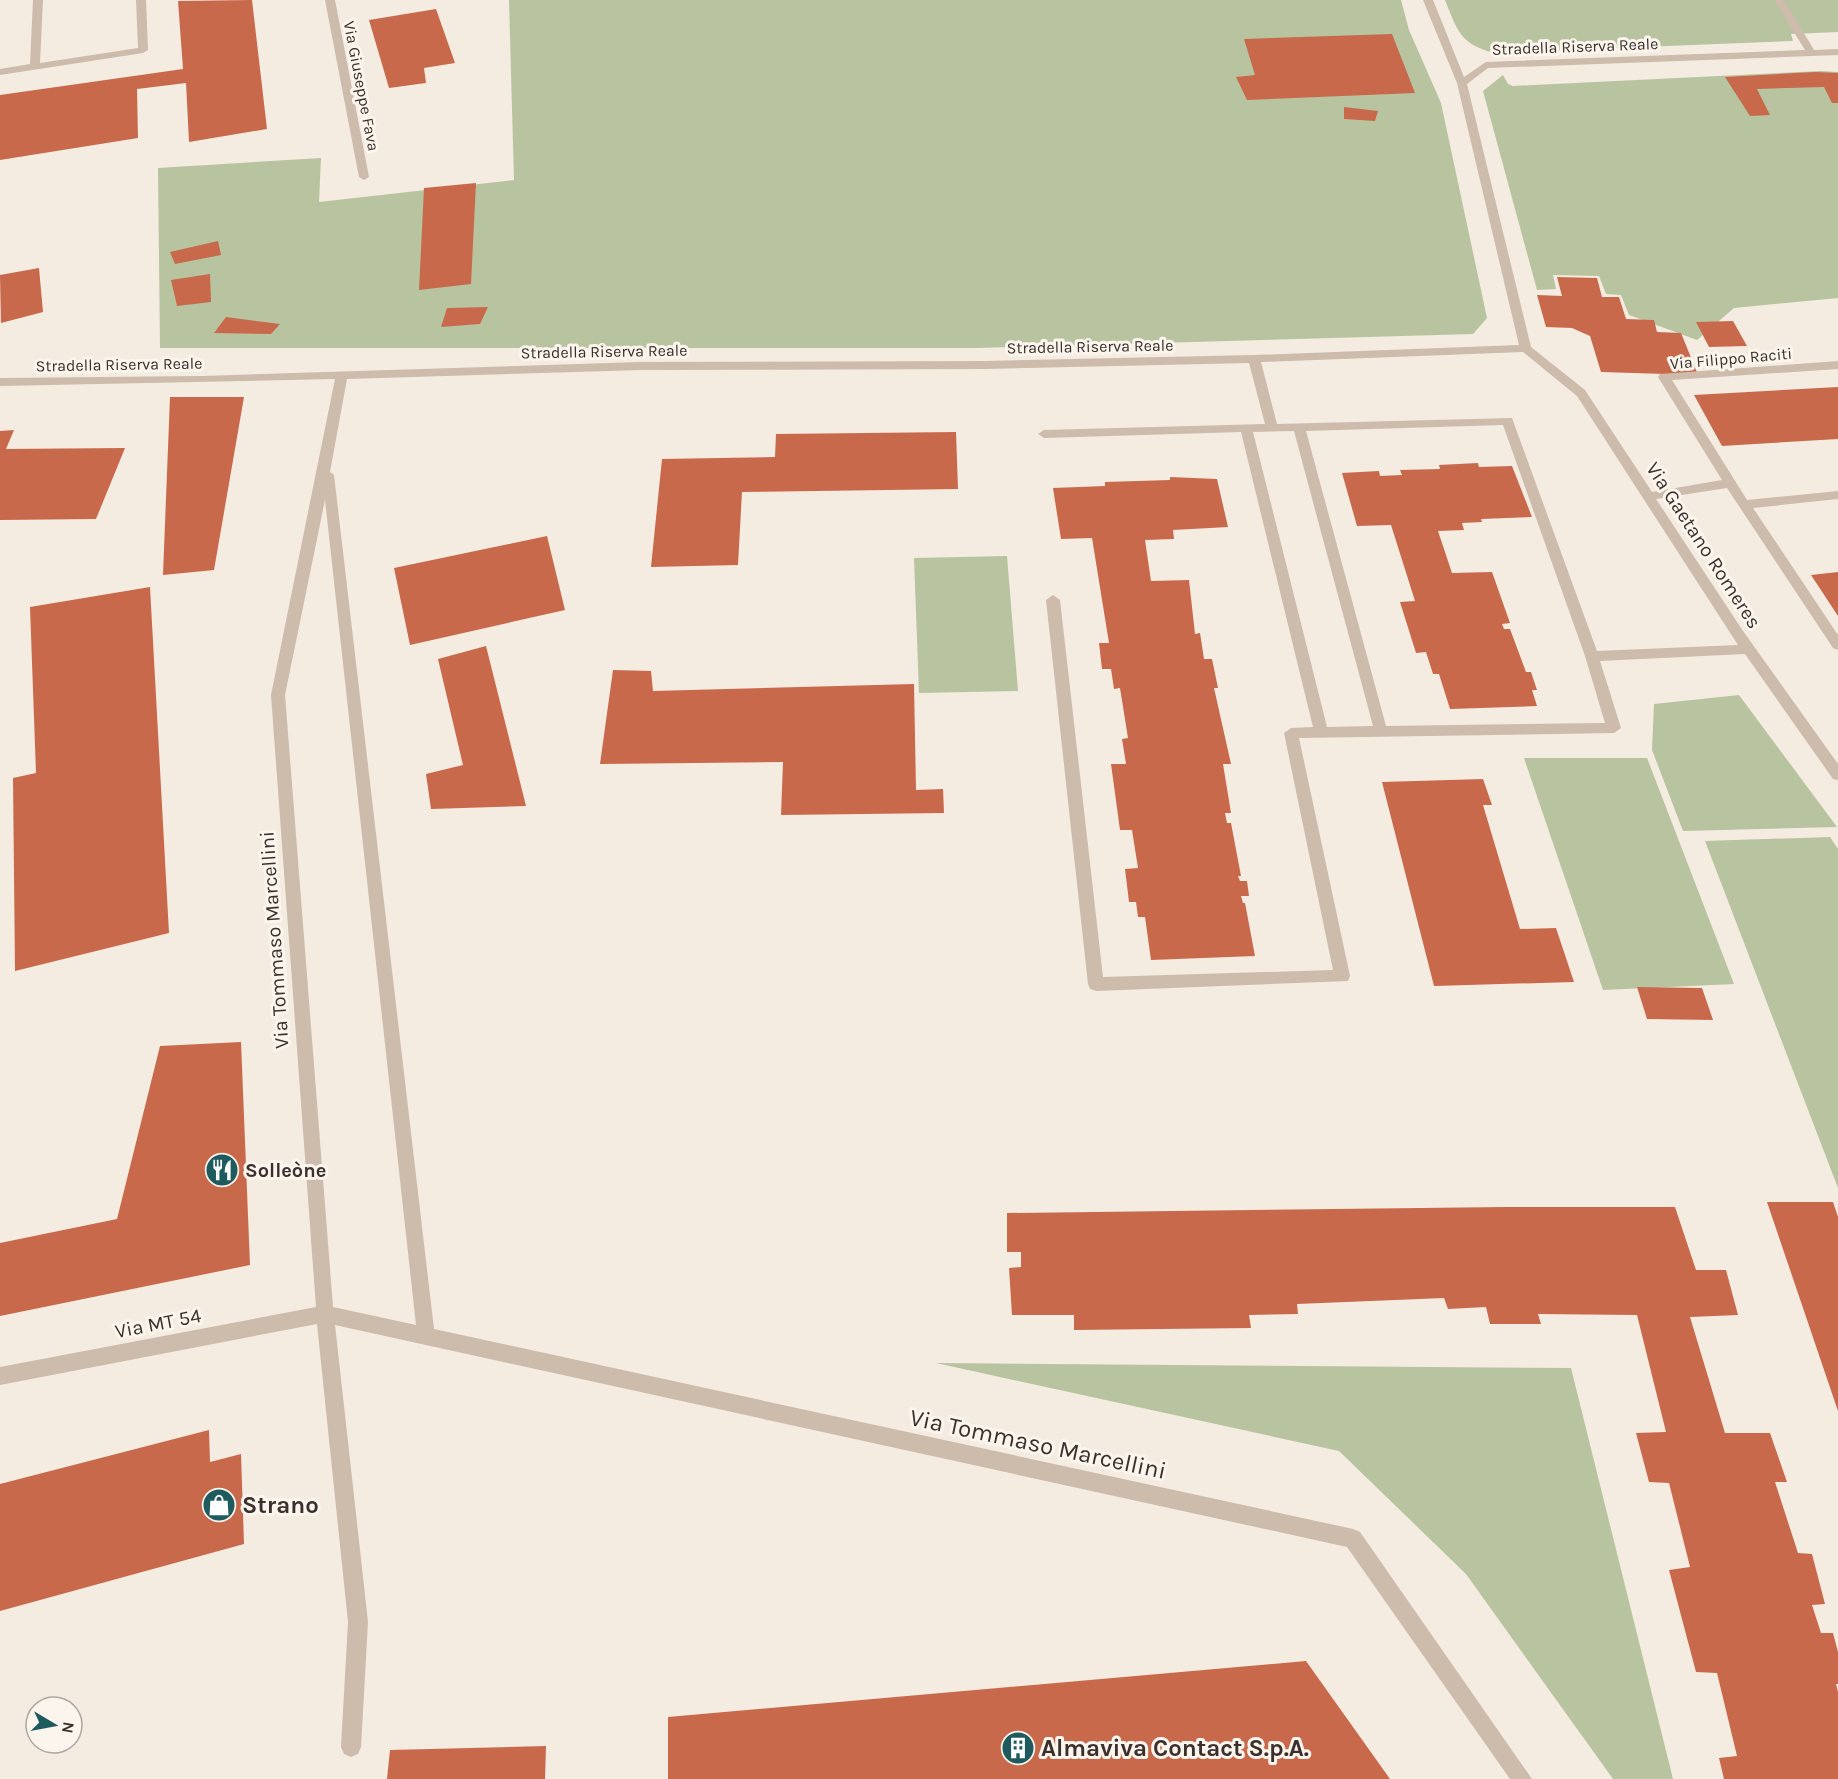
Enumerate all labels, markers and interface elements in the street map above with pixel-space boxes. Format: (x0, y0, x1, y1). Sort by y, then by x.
street label: Via Giuseppe Fava (340, 19, 383, 153)
street label: Stradella Riserva Reale (1491, 34, 1659, 59)
street label: Stradella Riserva Reale (1007, 336, 1174, 357)
street label: Stradella Riserva Reale (521, 341, 688, 362)
street label: Via Filippo Raciti (1669, 344, 1793, 373)
street label: Stradella Riserva Reale (36, 354, 203, 375)
street label: Via Gaetano Romeres (1641, 458, 1766, 633)
street label: Via Tommaso Marcellini (255, 830, 294, 1049)
restaurant icon: Solleòne (204, 1152, 240, 1188)
place label: Solleòne (245, 1159, 326, 1182)
street label: Via MT 54 (113, 1304, 203, 1343)
street label: Via Tommaso Marcellini (907, 1403, 1169, 1485)
shop icon: Strano (201, 1487, 237, 1523)
place label: Strano (242, 1491, 319, 1519)
north arrow (24, 1695, 84, 1755)
text: N (58, 1720, 79, 1735)
building icon: Almaviva Contact S.p.A. (1000, 1730, 1036, 1766)
place label: Almaviva Contact S.p.A. (1041, 1734, 1309, 1762)

